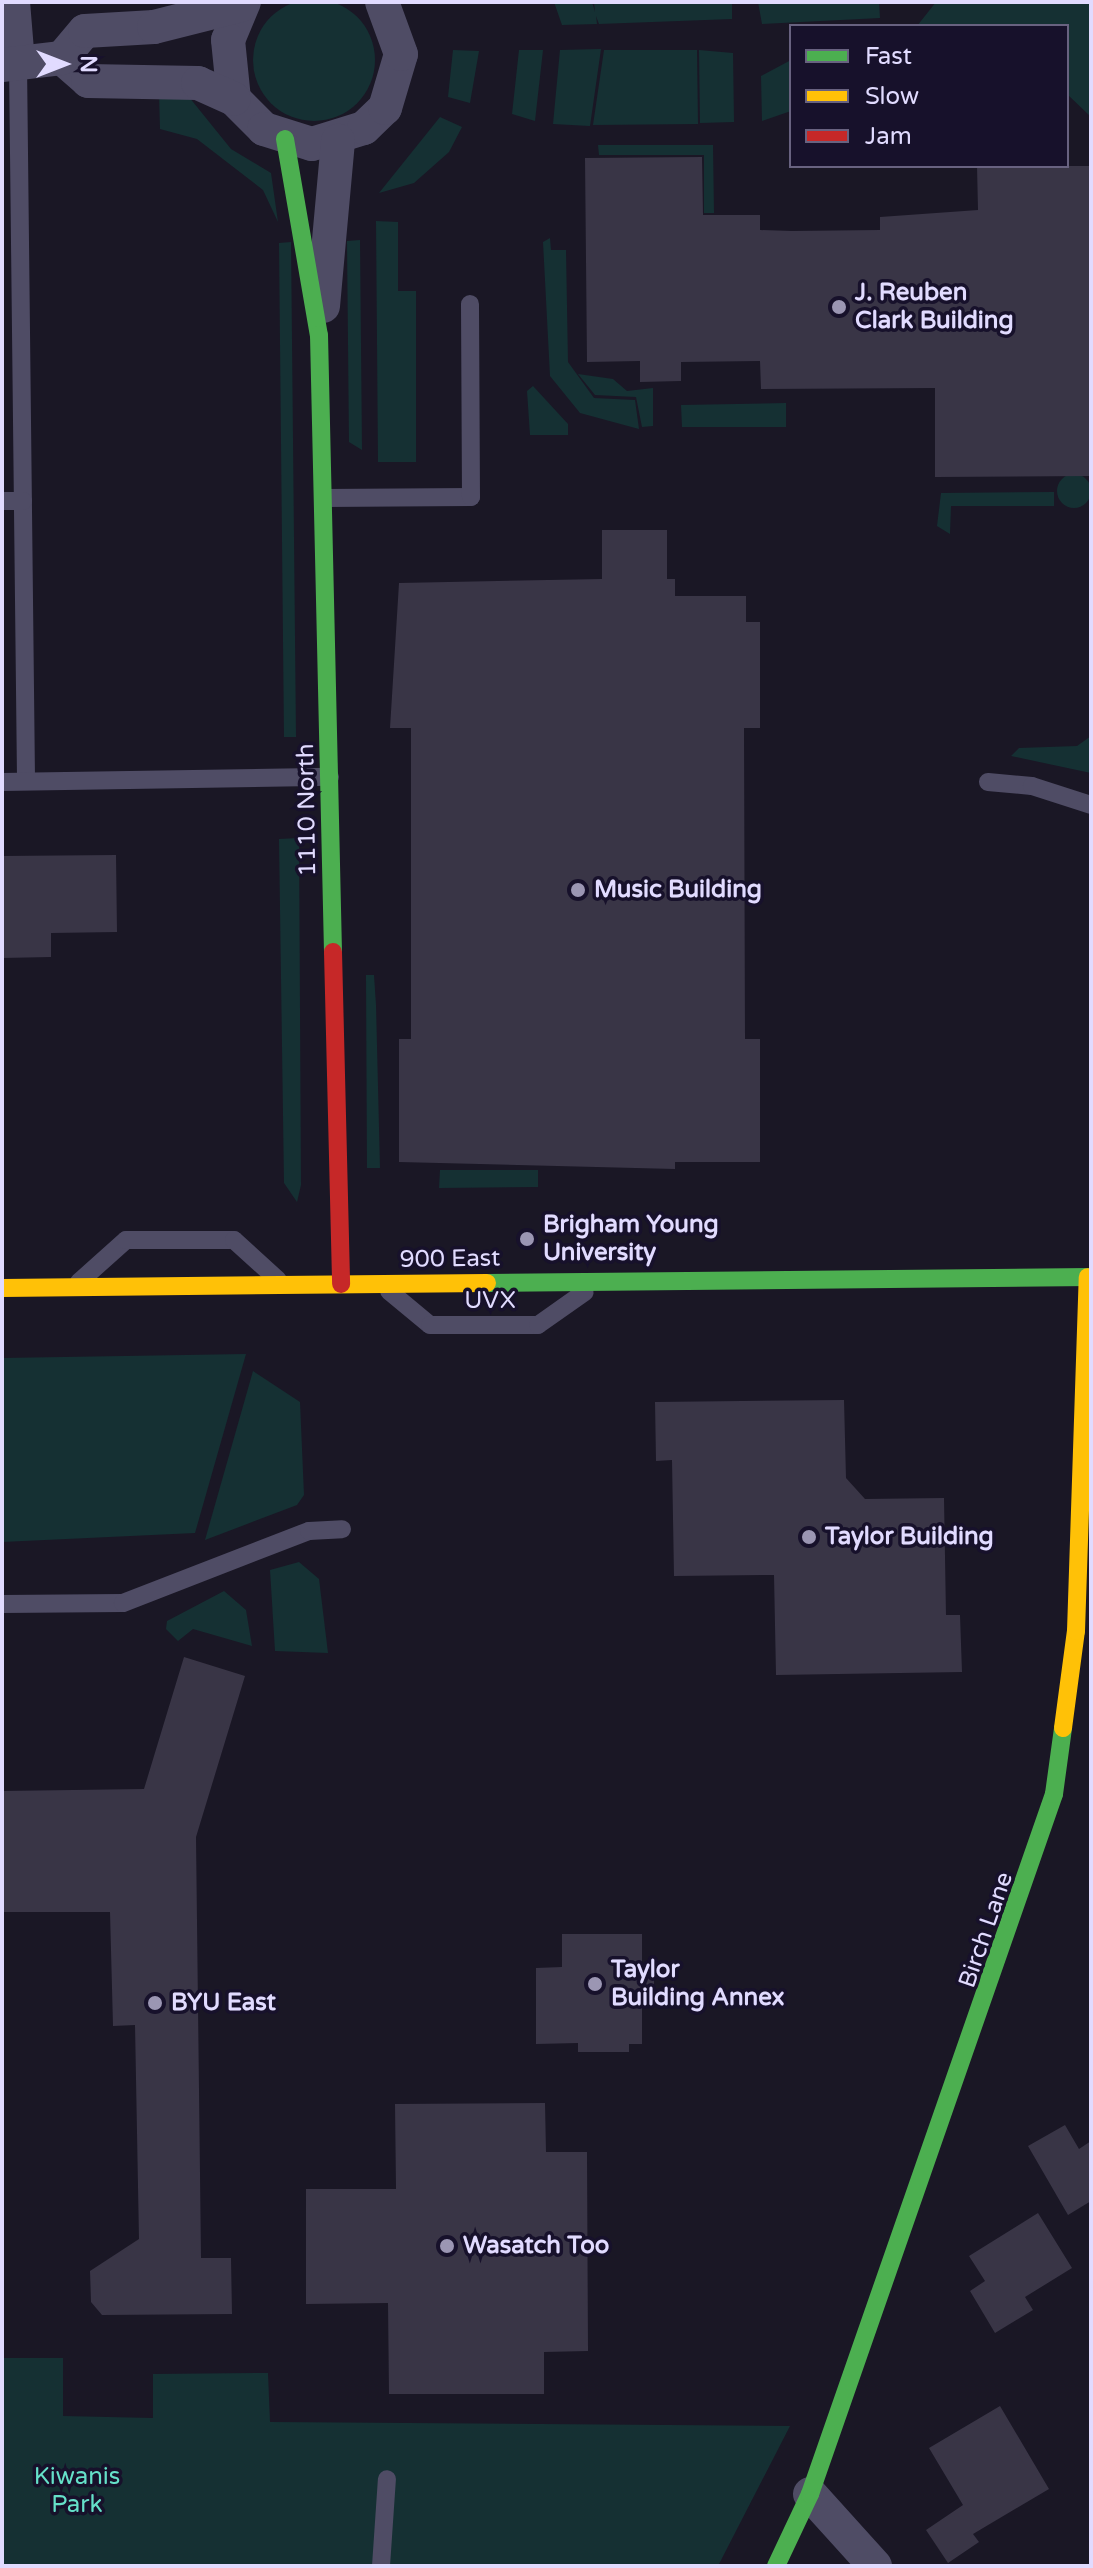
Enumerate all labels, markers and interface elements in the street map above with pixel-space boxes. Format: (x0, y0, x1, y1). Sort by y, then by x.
north arrow (24, 24, 104, 104)
legend (789, 24, 1069, 168)
text: Fast (865, 42, 912, 71)
text: N (75, 55, 101, 73)
text: Slow (865, 82, 919, 111)
text: Jam (865, 122, 912, 151)
place label: J. Reuben Clark Building (855, 279, 1014, 335)
marker: J. Reuben Clark Building (830, 298, 848, 316)
street label: 1110 North (291, 743, 323, 877)
place label: Music Building (594, 876, 762, 904)
marker: Music Building (569, 881, 587, 899)
place label: Brigham Young University (543, 1211, 719, 1267)
marker: Brigham Young University (518, 1230, 536, 1248)
street label: 900 East (399, 1244, 501, 1274)
street label: UVX (464, 1287, 516, 1315)
place label: Taylor Building (825, 1523, 994, 1551)
marker: Taylor Building (800, 1528, 818, 1546)
street label: Birch Lane (953, 1868, 1019, 1992)
place label: Taylor Building Annex (611, 1956, 785, 2012)
marker: Taylor Building Annex (586, 1975, 604, 1993)
place label: BYU East (171, 1989, 276, 2017)
marker: BYU East (146, 1994, 164, 2012)
place label: Wasatch Too (463, 2232, 609, 2260)
marker: Wasatch Too (438, 2237, 456, 2255)
park label: Kiwanis Park (34, 2463, 120, 2519)

